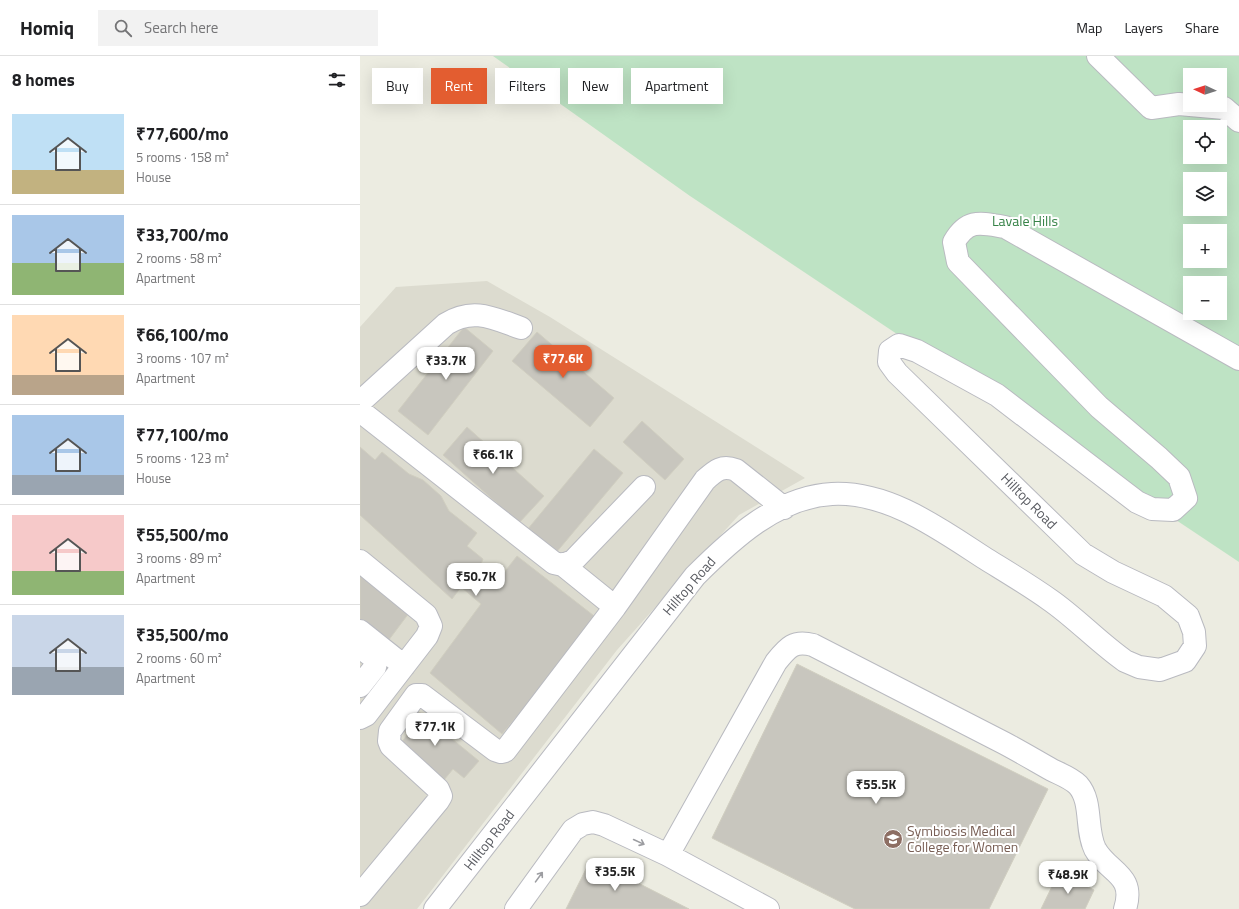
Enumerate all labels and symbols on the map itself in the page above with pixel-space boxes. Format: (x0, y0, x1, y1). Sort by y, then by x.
north arrow (1183, 68, 1227, 112)
park label: Lavale Hills (992, 210, 1058, 231)
pin: ₹77.6K (530, 345, 596, 379)
pin: ₹33.7K (413, 347, 479, 381)
pin: ₹66.1K (460, 441, 526, 475)
street label: Hilltop Road (996, 468, 1062, 534)
street label: Hilltop Road (657, 552, 720, 620)
pin: ₹50.7K (443, 563, 509, 597)
pin: ₹77.1K (402, 713, 468, 747)
pin: ₹55.5K (843, 771, 909, 805)
street label: Hilltop Road (458, 805, 519, 875)
place label: Symbiosis Medical College for Women (907, 820, 1018, 857)
school or university icon: Symbiosis Medical College for Women (882, 828, 904, 850)
one-way arrow (633, 839, 645, 846)
pin: ₹35.5K (582, 858, 648, 892)
pin: ₹48.9K (1035, 861, 1101, 895)
one-way arrow (535, 872, 543, 883)

